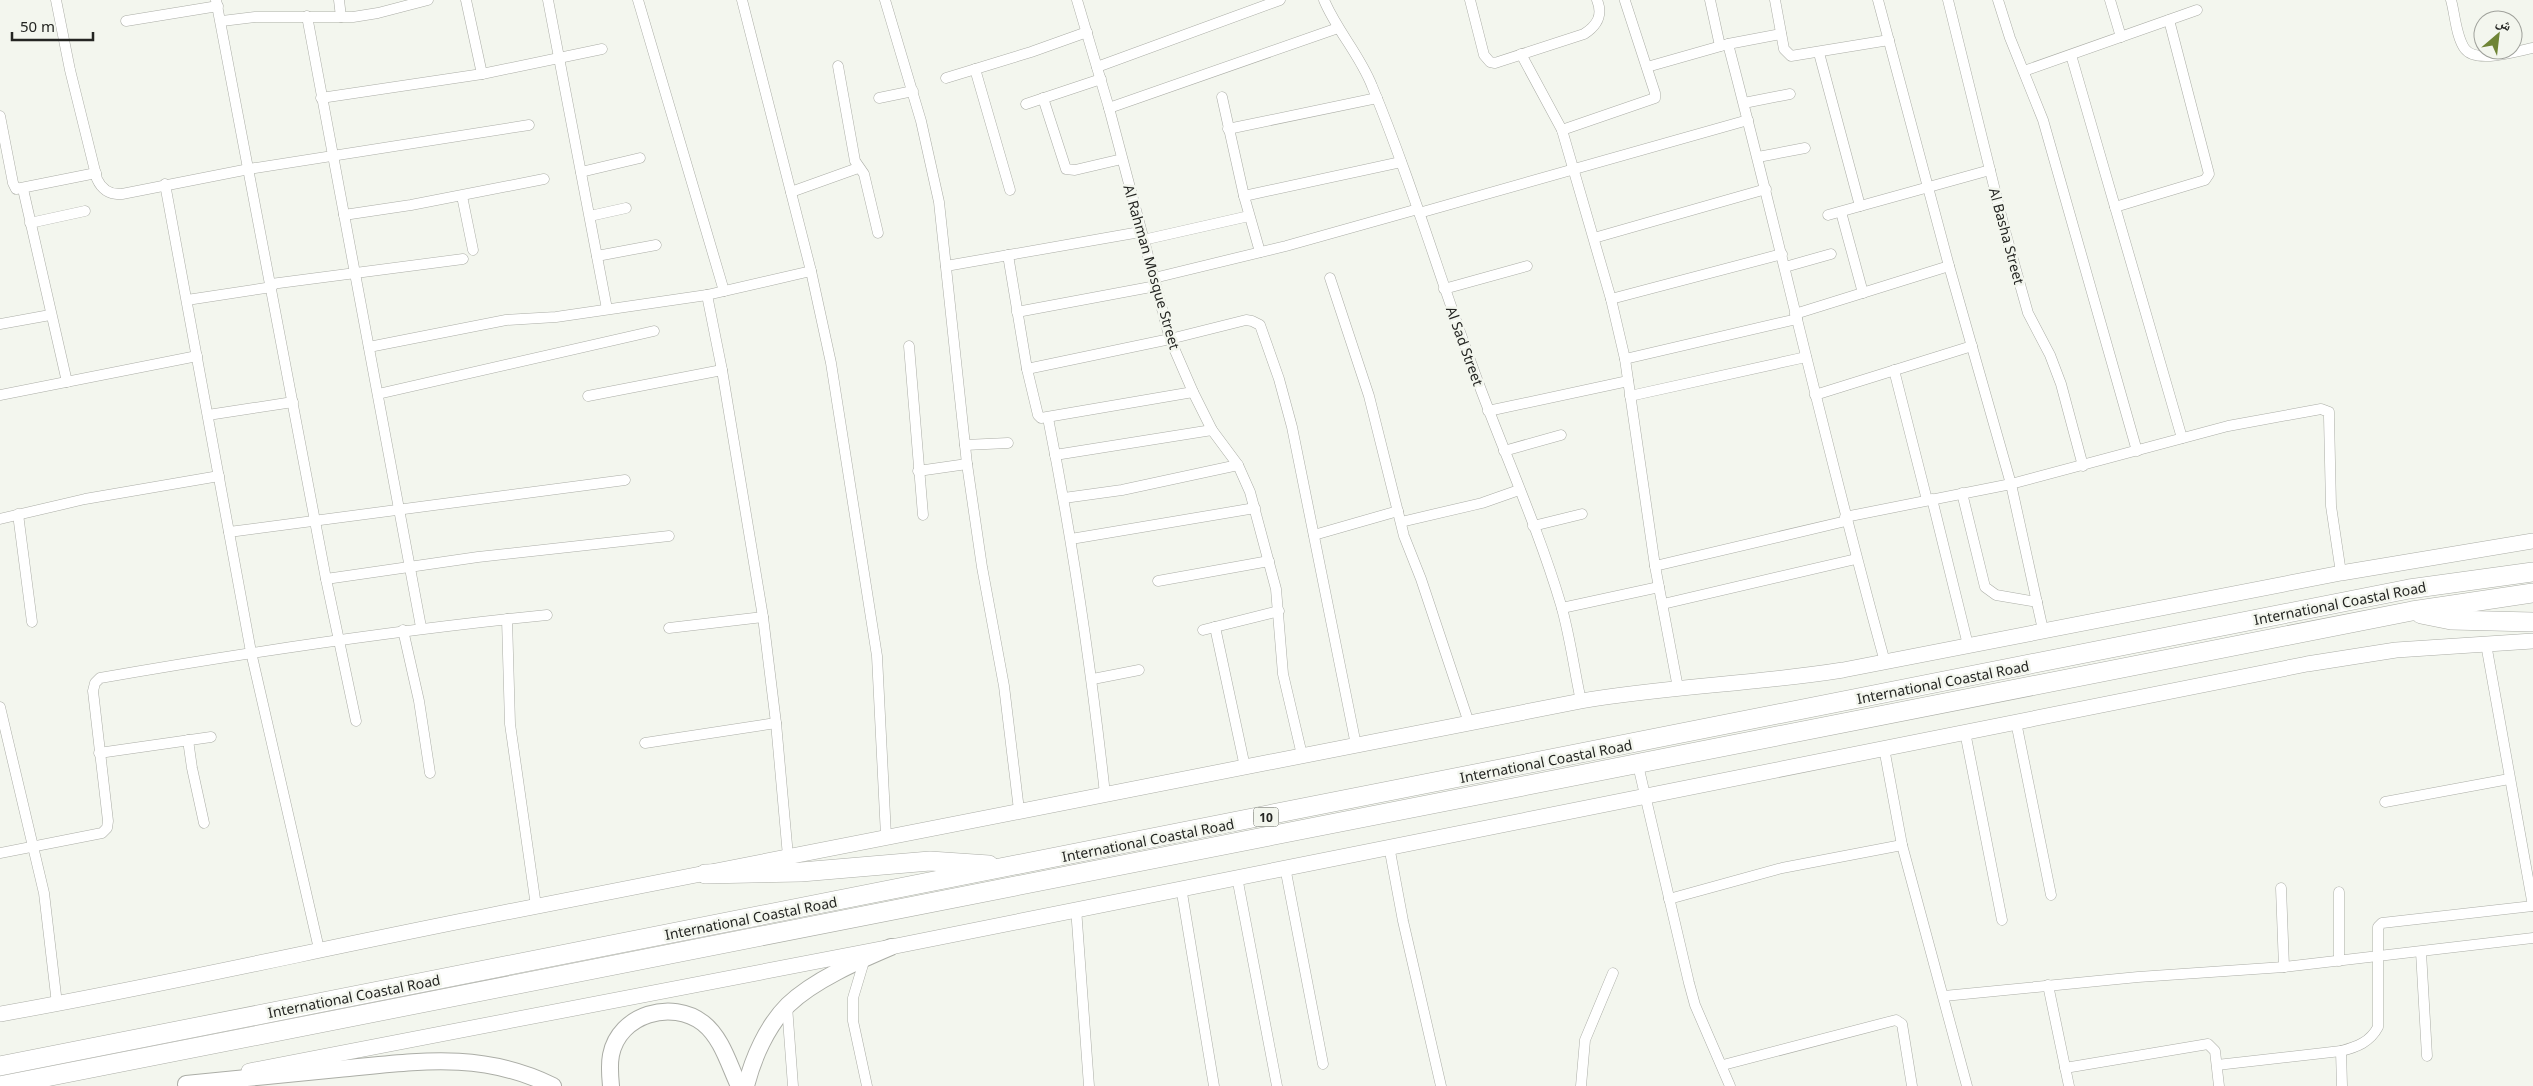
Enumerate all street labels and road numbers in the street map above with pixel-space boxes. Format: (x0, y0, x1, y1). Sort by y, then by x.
street label: Al Rahman Mosque Street (1119, 182, 1185, 352)
street label: Al Basha Street (1985, 186, 2029, 286)
street label: Al Sad Street (1442, 304, 1488, 388)
street label: International Coastal Road (2252, 577, 2428, 629)
street label: International Coastal Road (1855, 656, 2031, 708)
street label: International Coastal Road (1458, 735, 1634, 787)
road number: 10 (1254, 808, 1278, 826)
street label: International Coastal Road (1060, 814, 1236, 866)
street label: International Coastal Road (663, 892, 839, 944)
street label: International Coastal Road (266, 970, 442, 1022)

